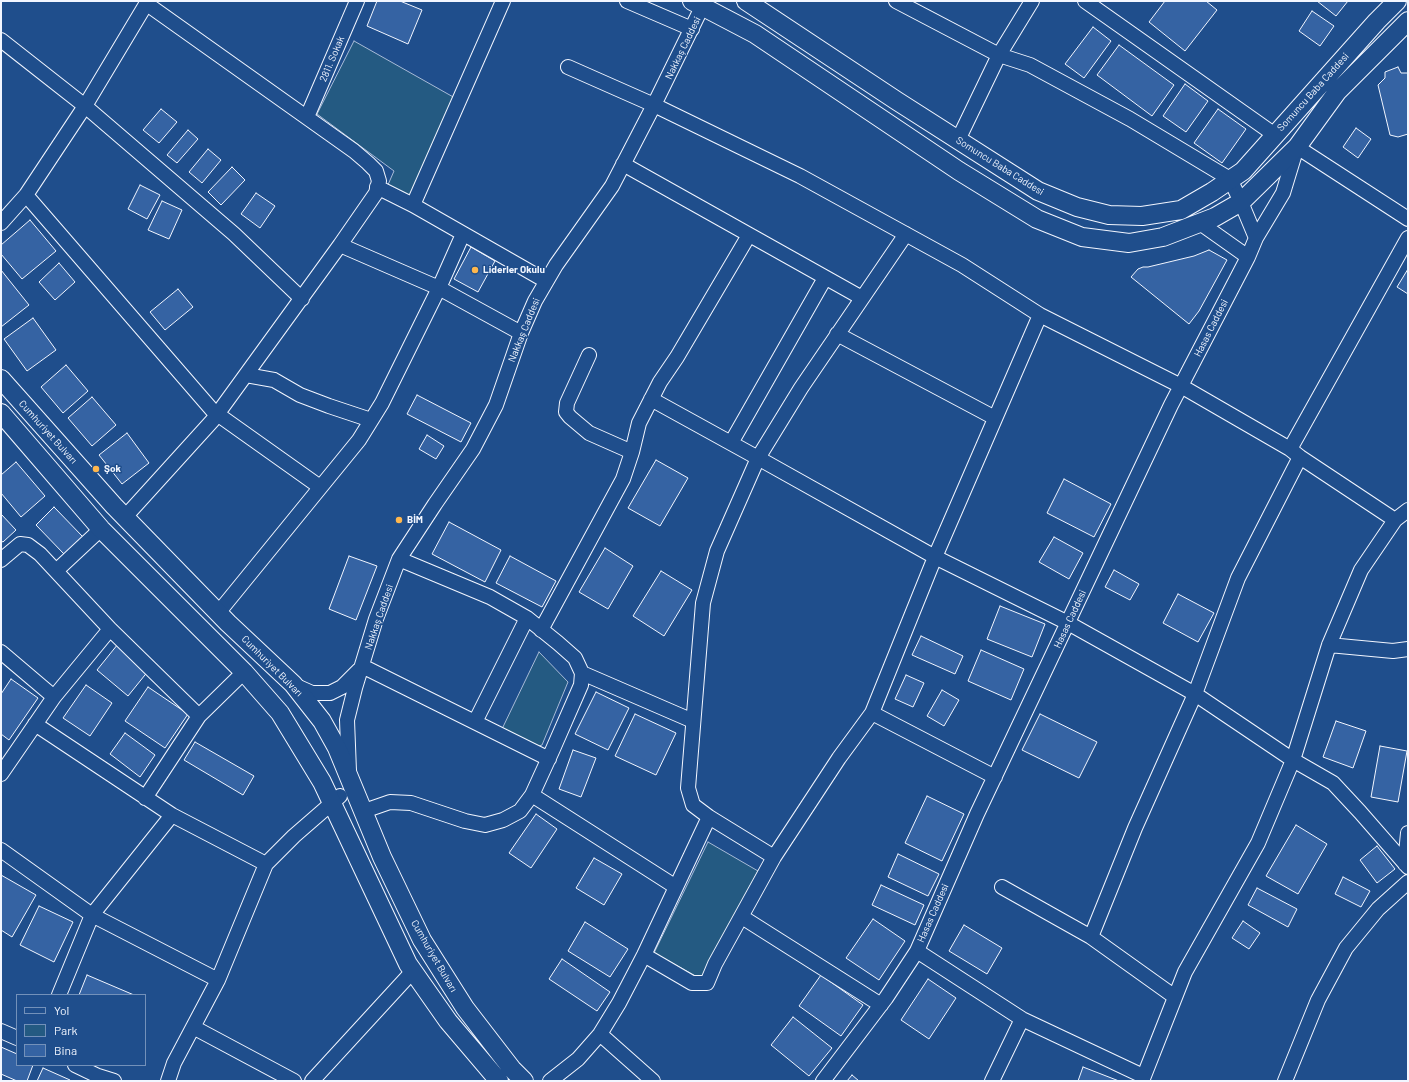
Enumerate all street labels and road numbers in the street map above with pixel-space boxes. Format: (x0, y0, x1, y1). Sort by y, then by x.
street label: Nakkaş Caddesi (663, 15, 703, 81)
street label: 2811. Sokak (317, 34, 347, 84)
street label: Somuncu Baba Caddesi (1275, 50, 1351, 134)
street label: Somuncu Baba Caddesi (954, 134, 1046, 198)
street label: Nakkaş Caddesi (506, 296, 542, 364)
street label: Hasas Caddesi (1191, 297, 1231, 359)
street label: Cumhuriyet Bulvarı (16, 398, 80, 466)
street label: Nakkaş Caddesi (362, 583, 396, 651)
street label: Hasas Caddesi (1051, 588, 1089, 650)
street label: Cumhuriyet Bulvarı (239, 633, 305, 699)
street label: Hasas Caddesi (915, 882, 951, 944)
street label: Cumhuriyet Bulvarı (408, 918, 460, 994)

